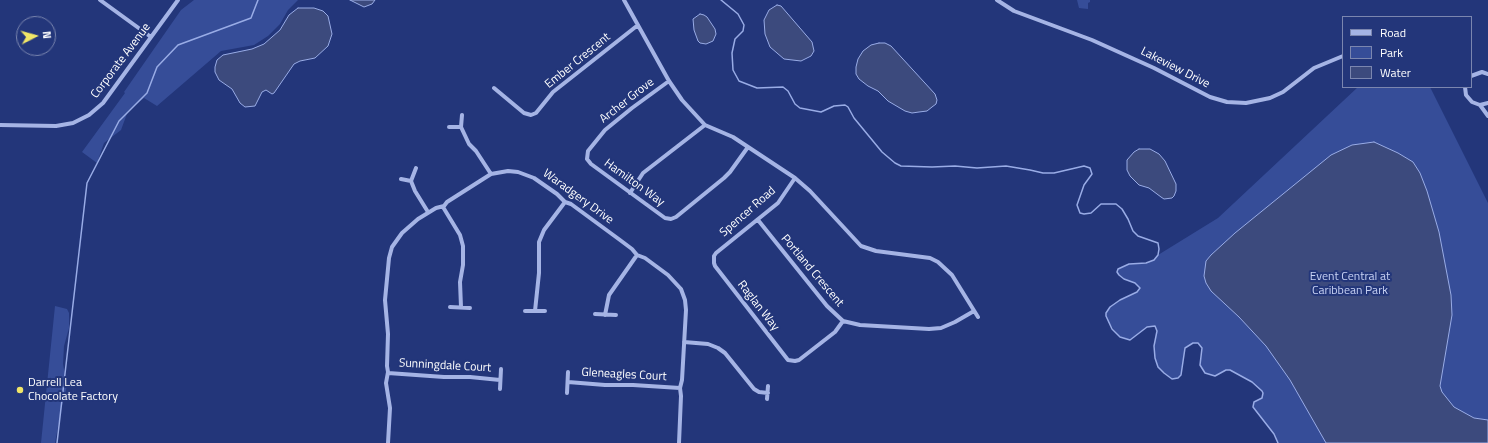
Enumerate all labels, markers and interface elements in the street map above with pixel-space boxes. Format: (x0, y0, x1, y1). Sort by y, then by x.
north arrow (16, 16, 56, 56)
legend (1342, 16, 1472, 88)
street label: Corporate Avenue (88, 21, 154, 101)
text: Road (1380, 23, 1406, 42)
text: N (39, 30, 55, 39)
street label: Ember Crescent (542, 30, 614, 92)
text: Park (1380, 43, 1403, 62)
street label: Lakeview Drive (1138, 44, 1212, 92)
text: Water (1380, 63, 1411, 82)
street label: Archer Grove (597, 75, 657, 127)
street label: Hamilton Way (601, 156, 667, 210)
street label: Waradgery Drive (540, 166, 616, 228)
street label: Spencer Road (717, 184, 779, 240)
street label: Portland Crescent (778, 232, 846, 310)
park label: Event Central at Caribbean Park (1310, 270, 1390, 298)
street label: Raglan Way (734, 278, 782, 334)
street label: Sunningdale Court (399, 356, 491, 376)
street label: Gleneagles Court (581, 366, 667, 384)
place label: Darrell Lea Chocolate Factory (28, 376, 118, 404)
marker: Darrell Lea Chocolate Factory (15, 385, 25, 395)

